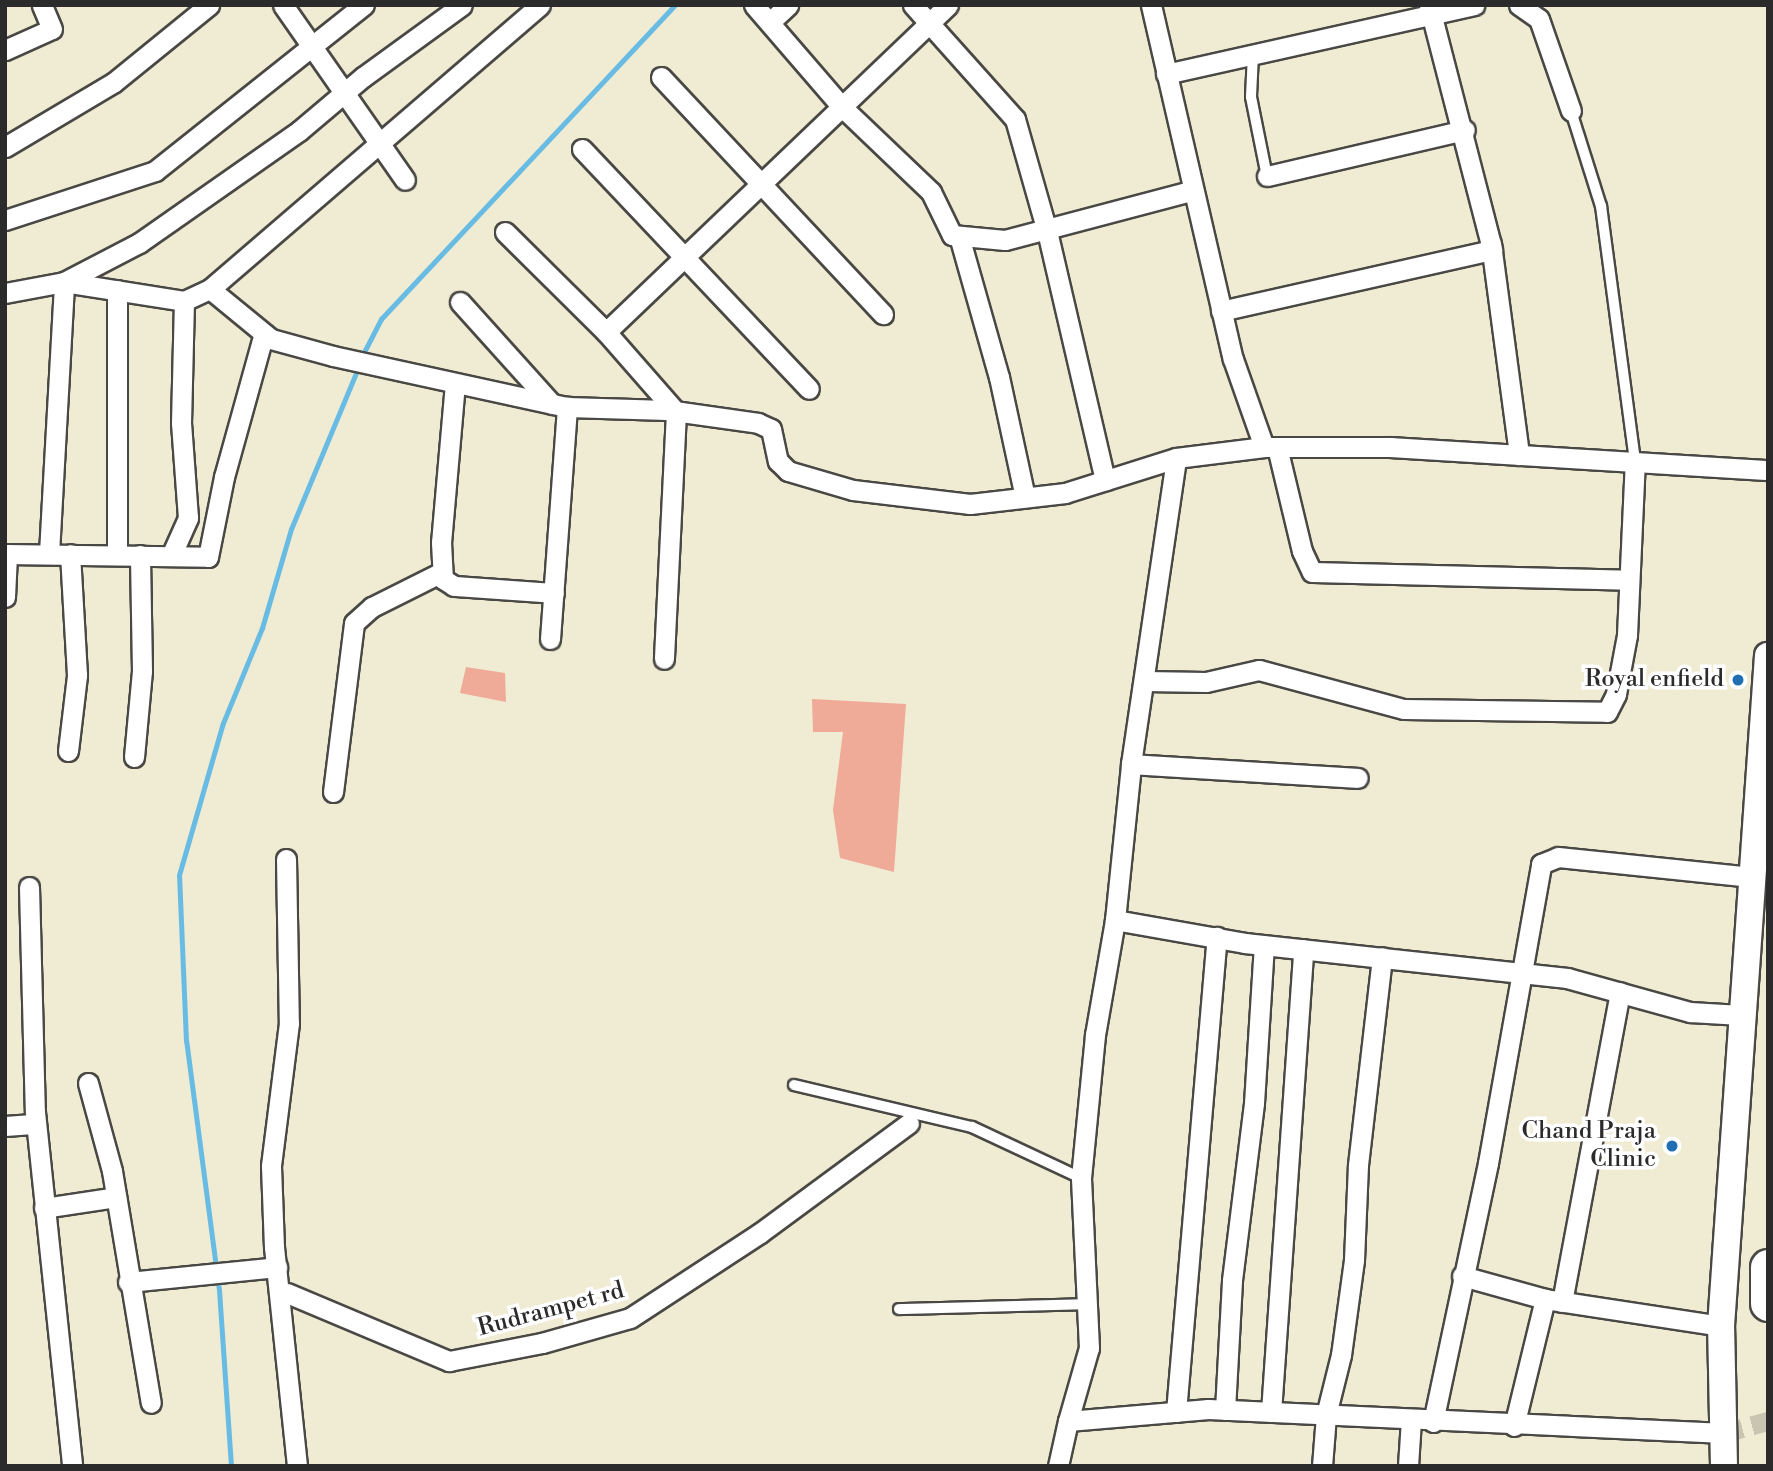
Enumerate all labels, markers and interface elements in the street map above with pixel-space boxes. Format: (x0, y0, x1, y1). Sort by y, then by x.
place label: Royal enfield (1585, 666, 1724, 694)
marker: Royal enfield (1730, 672, 1746, 688)
place label: Chand Praja Clinic (1521, 1118, 1656, 1174)
marker: Chand Praja Clinic (1662, 1136, 1682, 1156)
street label: Rudrampet rd (475, 1277, 627, 1343)

